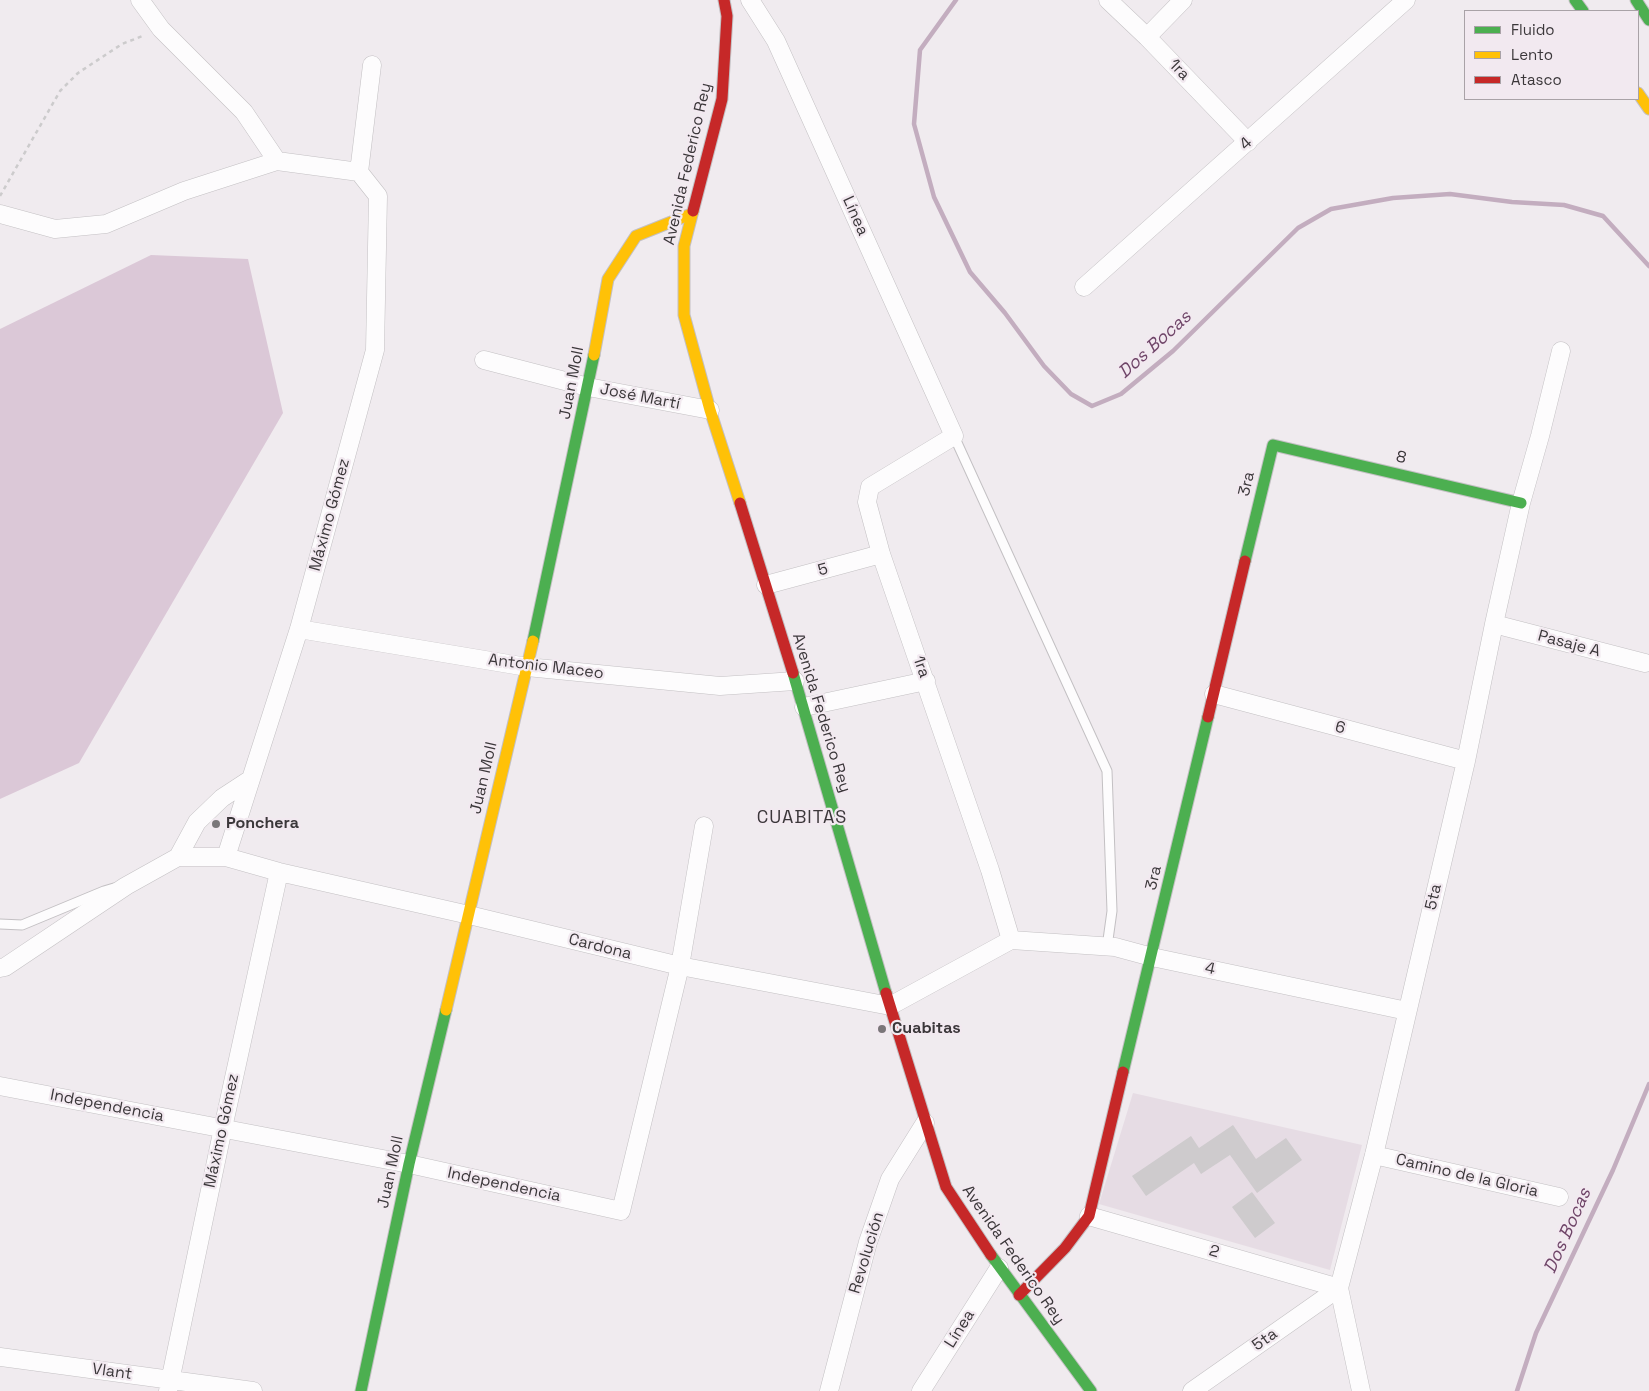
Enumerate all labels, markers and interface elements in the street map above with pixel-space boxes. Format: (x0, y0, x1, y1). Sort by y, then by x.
legend (1464, 10, 1639, 100)
text: Fluido (1511, 20, 1555, 39)
text: Lento (1511, 45, 1553, 64)
street label: 1ra (1165, 56, 1193, 84)
text: Atasco (1511, 70, 1562, 89)
street label: Avenida Federico Rey (660, 81, 716, 247)
street label: 4 (1236, 134, 1256, 154)
street label: Línea (838, 193, 872, 239)
water label: Dos Bocas (1114, 307, 1196, 383)
street label: Juan Moll (556, 345, 588, 421)
street label: José Martí (598, 380, 682, 414)
street label: 8 (1394, 448, 1408, 468)
street label: Máximo Gómez (306, 457, 354, 573)
street label: 3ra (1235, 470, 1259, 498)
street label: 5 (816, 559, 830, 581)
street label: Pasaje A (1536, 626, 1602, 662)
street label: Avenida Federico Rey (788, 631, 854, 795)
street label: Antonio Maceo (487, 650, 605, 684)
street label: 1ra (908, 654, 934, 680)
street label: 6 (1333, 717, 1347, 739)
street label: Juan Moll (466, 740, 502, 816)
district label: CUABITAS (756, 807, 848, 829)
place label: Ponchera (226, 814, 299, 834)
marker: Ponchera (210, 818, 222, 830)
street label: 3ra (1142, 864, 1166, 892)
street label: 5ta (1422, 882, 1446, 912)
street label: Cardona (566, 930, 634, 964)
street label: 4 (1203, 959, 1217, 979)
place label: Cuabitas (892, 1019, 961, 1039)
marker: Cuabitas (876, 1023, 888, 1035)
street label: Máximo Gómez (201, 1072, 243, 1190)
street label: Independencia (49, 1086, 165, 1126)
street label: Juan Moll (374, 1134, 408, 1210)
street label: Camino de la Gloria (1394, 1150, 1540, 1202)
street label: Independencia (446, 1164, 562, 1206)
street label: Avenida Federico Rey (958, 1182, 1068, 1328)
water label: Dos Bocas (1540, 1185, 1596, 1277)
street label: Revolución (845, 1210, 889, 1296)
street label: 2 (1207, 1241, 1221, 1263)
street label: Línea (941, 1306, 979, 1352)
street label: 5ta (1249, 1325, 1281, 1355)
street label: Vlant (91, 1360, 133, 1384)

